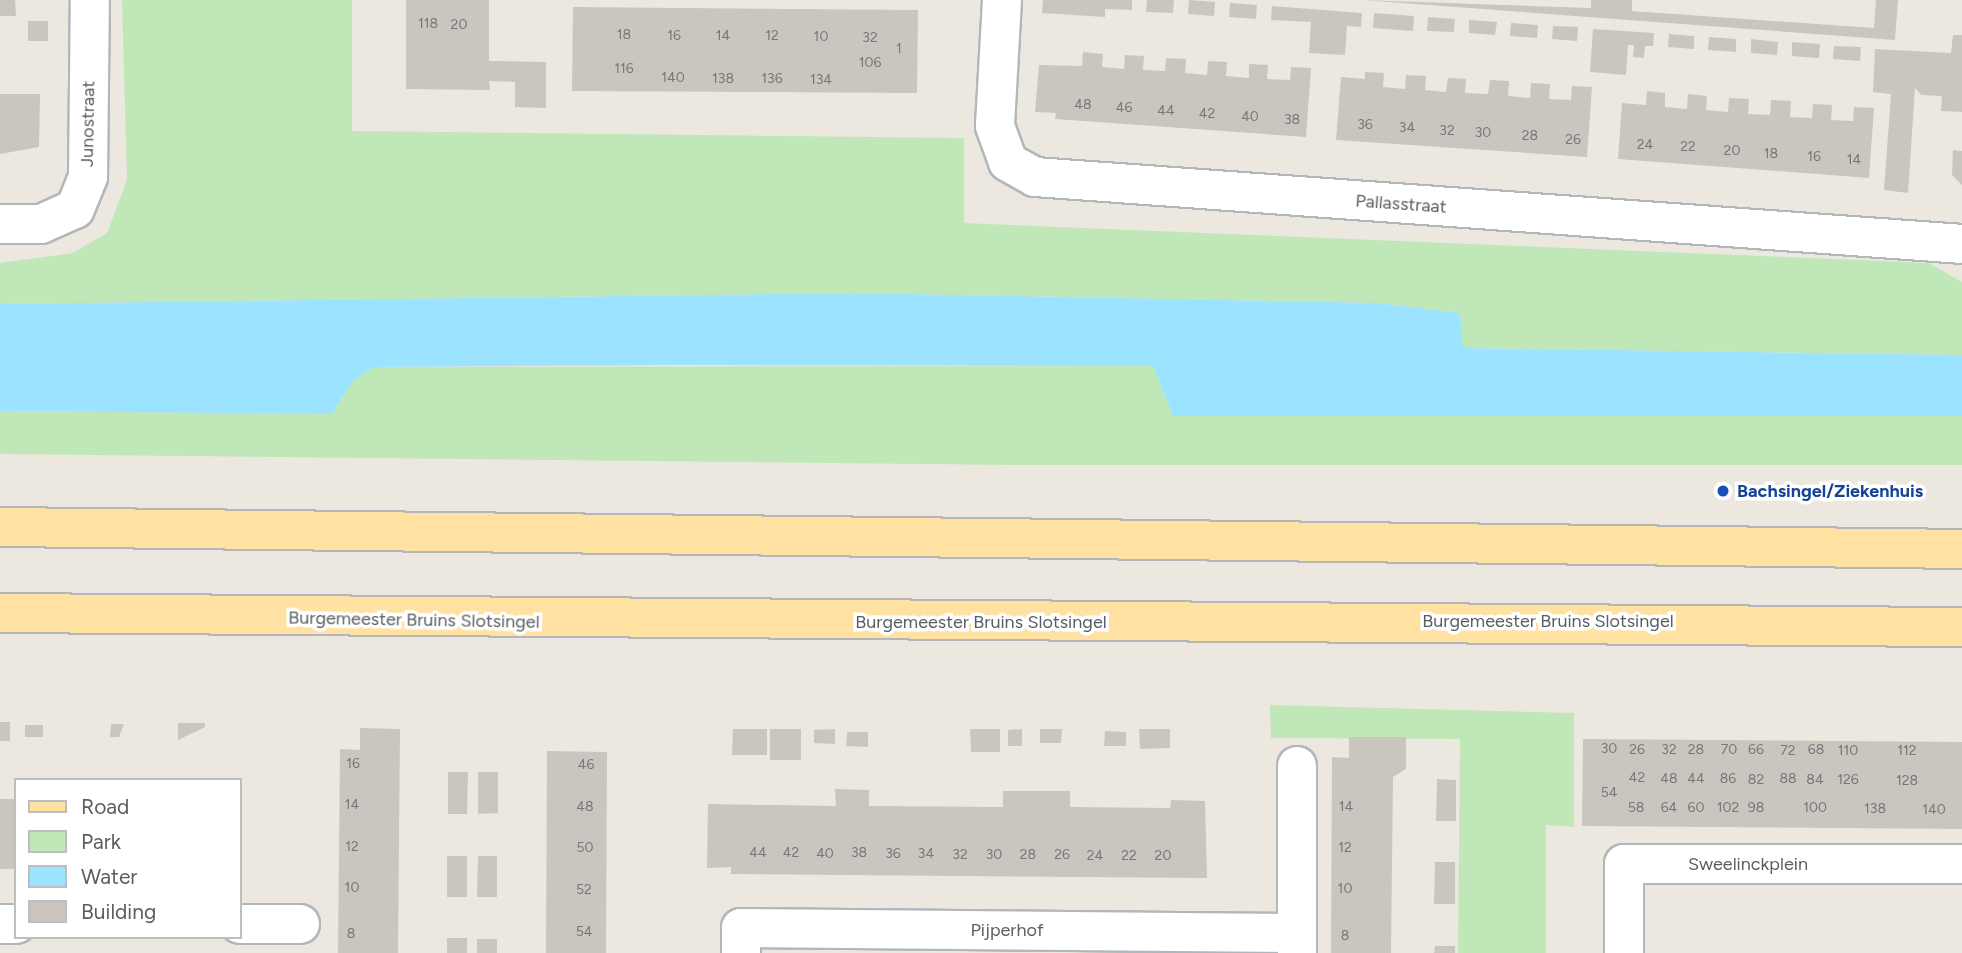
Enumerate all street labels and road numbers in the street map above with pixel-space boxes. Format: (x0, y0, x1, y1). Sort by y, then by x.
street label: Junostraat (76, 81, 100, 167)
street label: Pallasstraat (1355, 190, 1447, 218)
street label: Burgemeester Bruins Slotsingel (288, 607, 540, 633)
street label: Burgemeester Bruins Slotsingel (1422, 610, 1674, 632)
street label: Burgemeester Bruins Slotsingel (855, 611, 1107, 633)
street label: Sweelinckplein (1688, 853, 1808, 875)
street label: Pijperhof (970, 919, 1044, 941)

